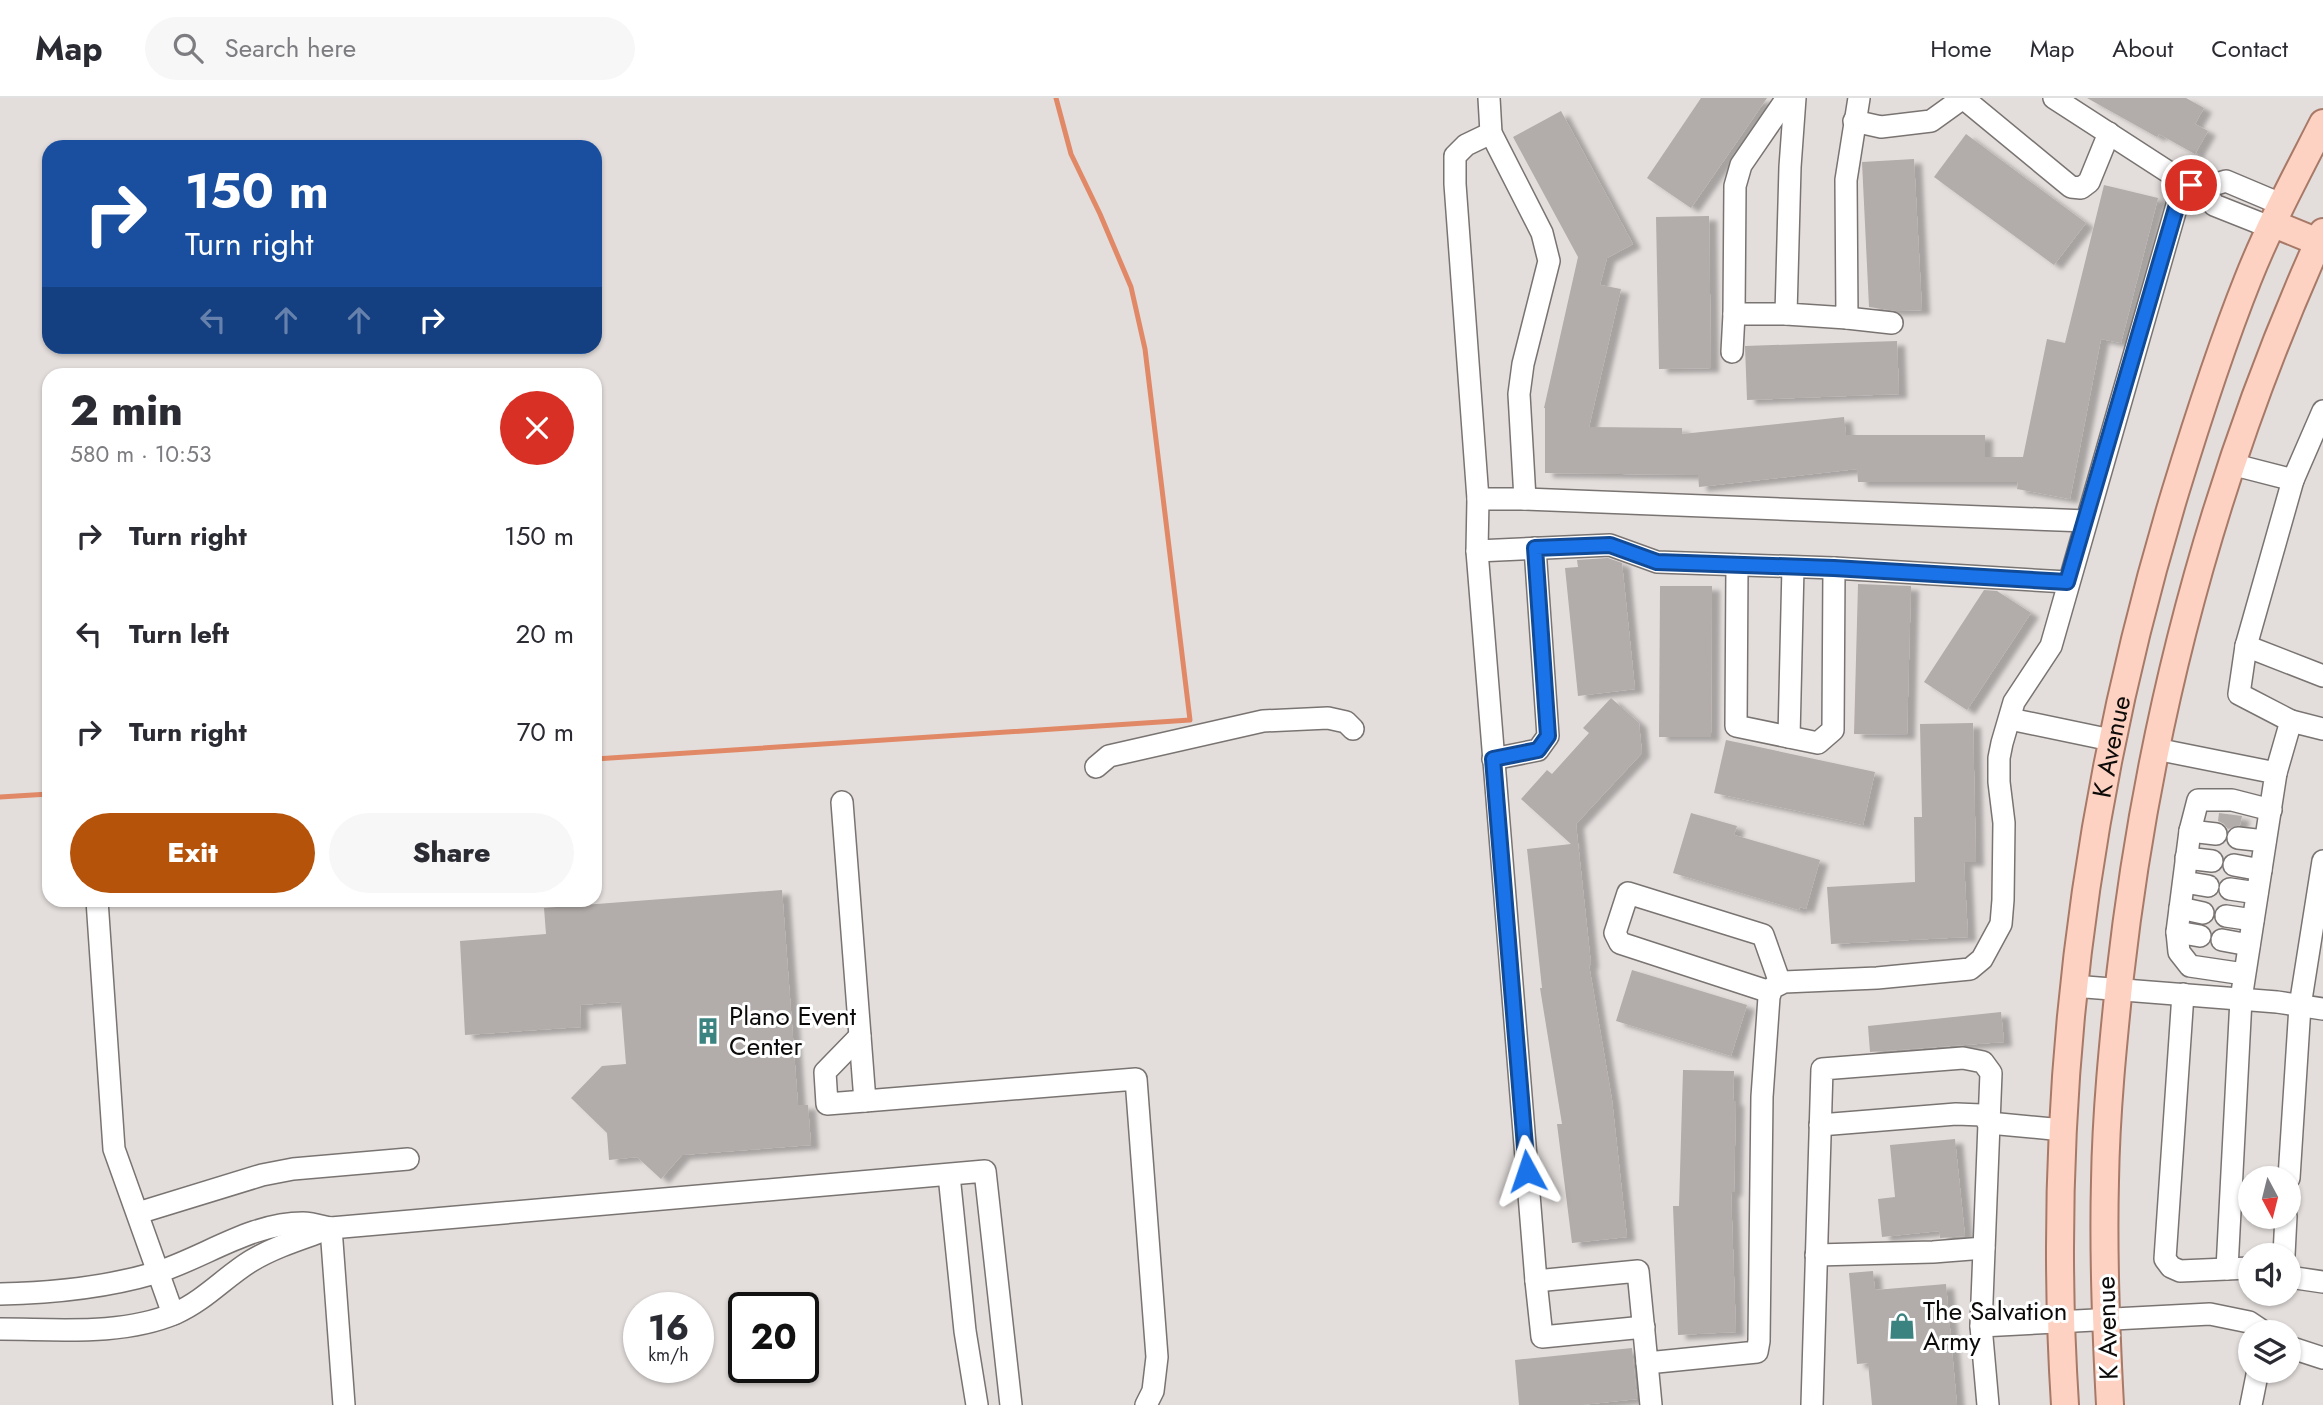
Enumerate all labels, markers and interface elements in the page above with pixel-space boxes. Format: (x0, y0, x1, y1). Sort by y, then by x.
search box (145, 17, 635, 80)
text: Map (35, 25, 103, 72)
icon: search (169, 29, 207, 67)
text: Search here (225, 29, 356, 67)
text: Home (1930, 31, 1992, 66)
text: Map (2030, 31, 2074, 66)
text: About (2112, 31, 2173, 66)
text: Contact (2211, 31, 2288, 66)
pin (2161, 155, 2221, 215)
text: 150 m (185, 156, 329, 226)
icon: arrive (2172, 166, 2210, 204)
icon: right (70, 168, 161, 259)
text: Turn right (185, 221, 314, 267)
icon: left (194, 301, 232, 339)
icon: ahead (267, 301, 305, 339)
icon: ahead (340, 301, 378, 339)
icon: right (413, 301, 451, 339)
text: 2 min (70, 380, 183, 441)
button: close (500, 391, 574, 465)
text: 580 m · 10:53 (70, 437, 211, 471)
icon: right (70, 517, 108, 555)
text: Turn right (129, 517, 247, 555)
text: 150 m (504, 517, 574, 555)
icon: left (70, 615, 108, 653)
text: Turn left (129, 615, 229, 653)
text: 20 m (516, 615, 574, 653)
street label: K Avenue (2083, 692, 2140, 801)
icon: right (70, 713, 108, 751)
text: Turn right (129, 713, 247, 751)
text: 70 m (517, 713, 574, 751)
button: Exit (70, 813, 315, 893)
button: Share (329, 813, 574, 893)
place label: Plano Event Center (729, 997, 857, 1065)
building icon: Plano Event Center (693, 1016, 723, 1046)
position arrow (1490, 1134, 1564, 1208)
north arrow (2238, 1166, 2301, 1228)
map controls (2238, 1166, 2301, 1383)
button: sound (2238, 1243, 2301, 1306)
street label: K Avenue (2086, 1276, 2128, 1380)
speed limit sign: 20 (728, 1292, 819, 1383)
place label: The Salvation Army (1923, 1292, 2067, 1360)
text: 16 (648, 1303, 689, 1353)
shop icon: The Salvation Army (1887, 1311, 1917, 1341)
button: layers (2238, 1320, 2301, 1383)
text: km/h (648, 1342, 689, 1368)

